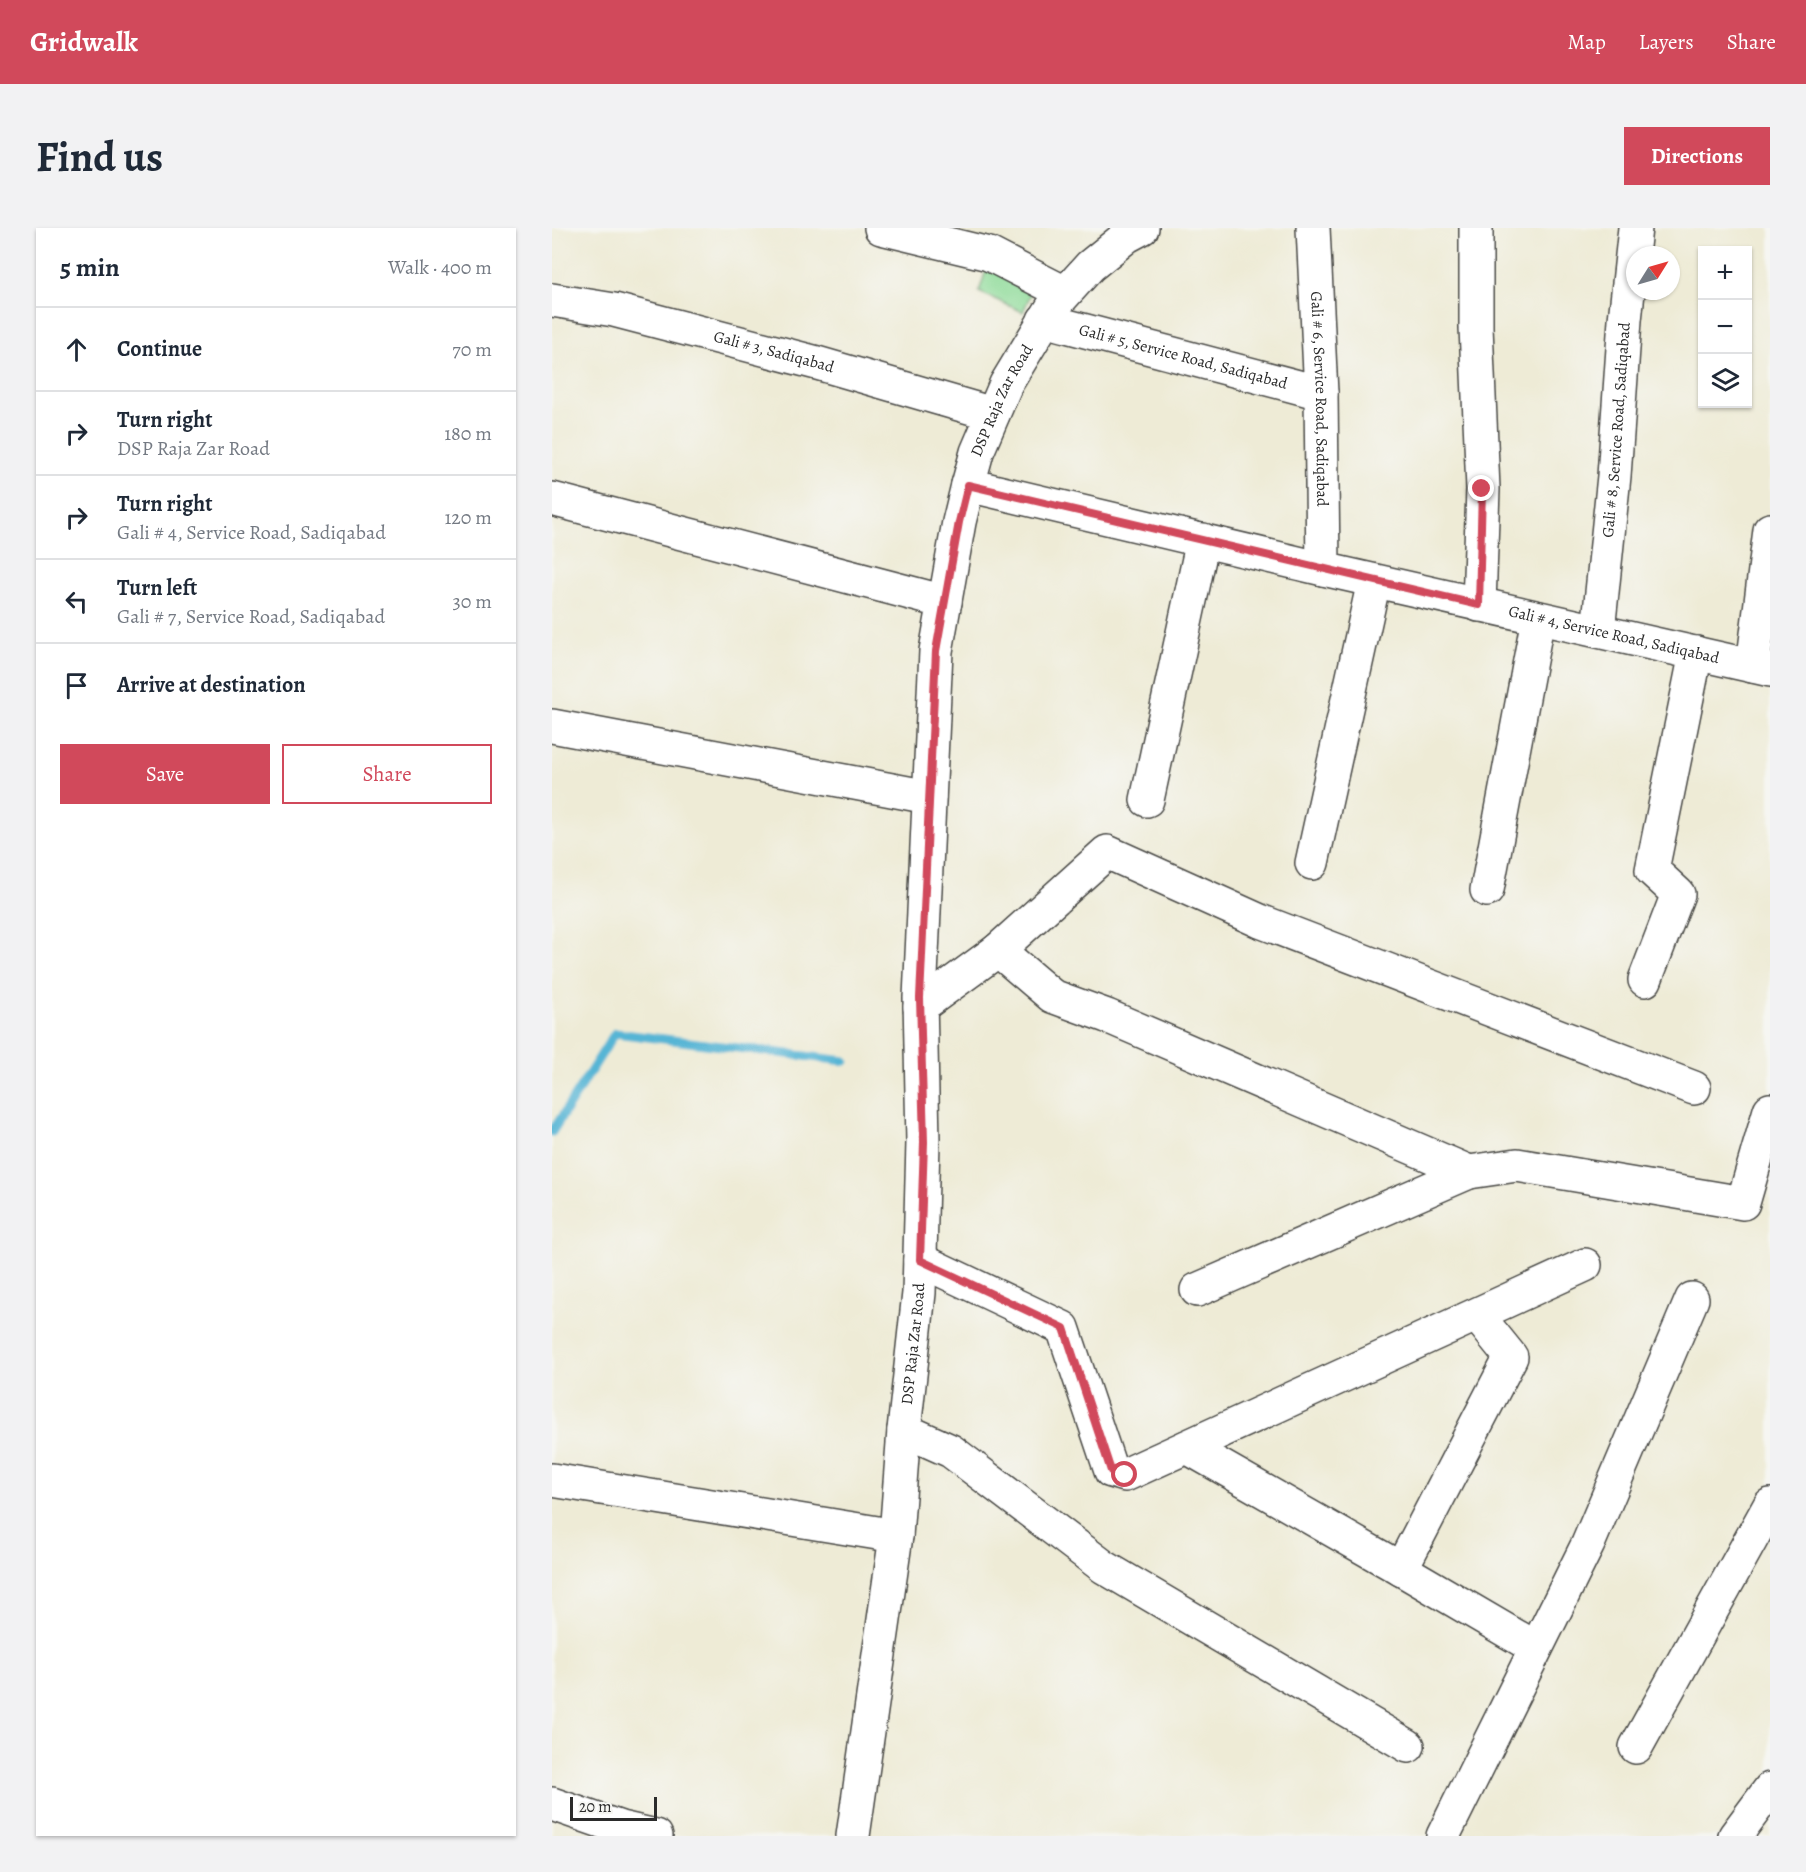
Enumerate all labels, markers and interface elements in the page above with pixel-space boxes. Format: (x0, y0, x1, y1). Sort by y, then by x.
text: Gridwalk (30, 23, 138, 61)
text: Map (1567, 28, 1606, 56)
text: Layers (1639, 28, 1694, 56)
text: Share (1727, 28, 1776, 56)
button: Directions (1624, 127, 1770, 185)
text: Find us (36, 128, 163, 185)
north arrow (1626, 246, 1680, 300)
map controls (1698, 246, 1752, 408)
button: + (1698, 246, 1752, 300)
text: 5 min (60, 250, 120, 285)
text: Walk · 400 m (388, 254, 492, 281)
street label: Gali # 6, Service Road, Sadiqabad (1305, 291, 1333, 507)
button: − (1698, 300, 1752, 354)
street label: Gali # 5, Service Road, Sadiqabad (1076, 319, 1290, 395)
street label: Gali # 8, Service Road, Sadiqabad (1597, 321, 1636, 539)
street label: Gali # 3, Sadiqabad (711, 325, 837, 378)
icon: ahead (60, 333, 93, 366)
text: Continue (117, 334, 202, 364)
text: 70 m (452, 336, 492, 363)
street label: DSP Raja Zar Road (965, 340, 1039, 460)
button: layers (1698, 354, 1752, 408)
text: Turn right (117, 405, 213, 435)
icon: right (60, 417, 93, 450)
text: 180 m (444, 420, 492, 447)
text: DSP Raja Zar Road (117, 435, 270, 462)
route end (1468, 475, 1494, 501)
text: Turn right (117, 489, 213, 519)
icon: right (60, 501, 93, 534)
text: 120 m (444, 504, 492, 531)
text: Gali # 4, Service Road, Sadiqabad (117, 519, 386, 546)
text: Turn left (117, 573, 197, 603)
icon: left (60, 585, 93, 618)
text: 30 m (452, 588, 492, 615)
street label: Gali # 4, Service Road, Sadiqabad (1506, 600, 1722, 669)
text: Gali # 7, Service Road, Sadiqabad (117, 603, 385, 630)
icon: arrive (60, 669, 93, 702)
text: Arrive at destination (117, 670, 306, 700)
button: Save (60, 744, 270, 804)
button: Share (282, 744, 492, 804)
street label: DSP Raja Zar Road (896, 1282, 930, 1406)
route start (1111, 1461, 1137, 1487)
scale bar (570, 1794, 657, 1822)
text: 20 m (579, 1796, 612, 1818)

